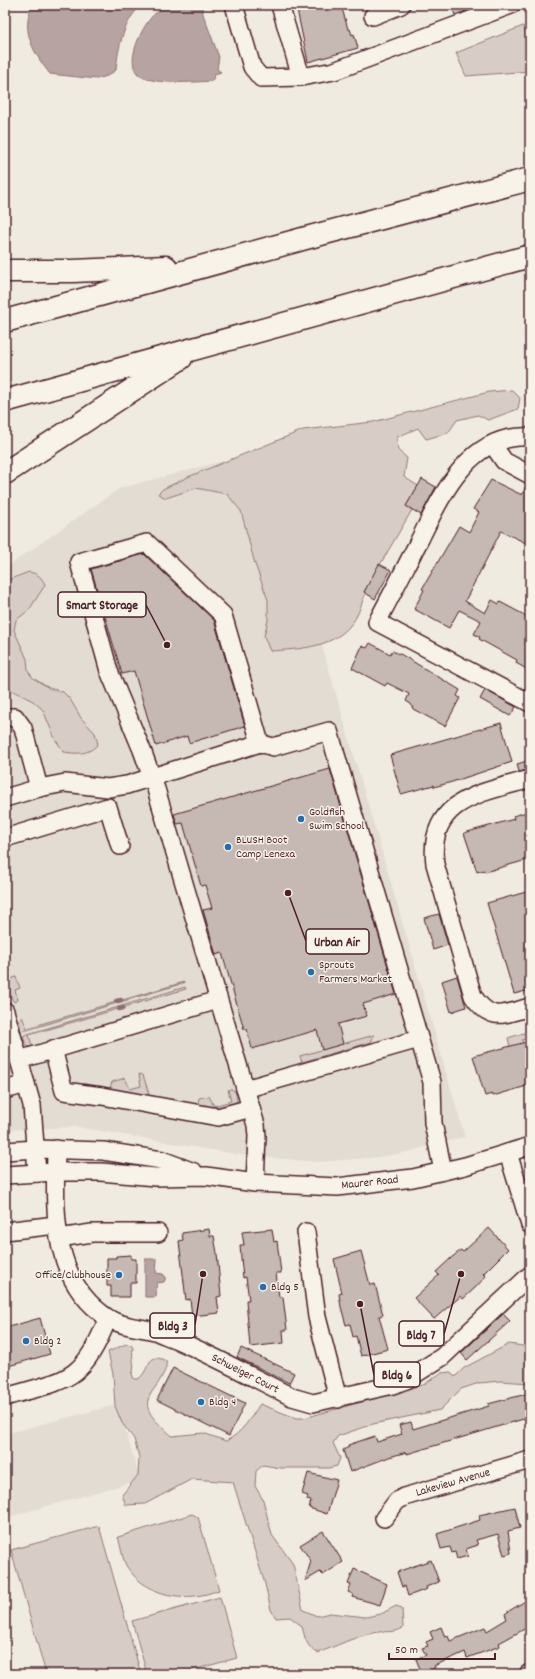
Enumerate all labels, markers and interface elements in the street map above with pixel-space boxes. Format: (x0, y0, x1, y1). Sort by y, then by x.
callout: Smart Storage (58, 592, 146, 617)
text: Smart Storage (66, 597, 138, 616)
place label: Goldfish Swim School (309, 804, 365, 835)
marker: Goldfish Swim School (296, 814, 306, 824)
place label: BLUSH Boot Camp Lenexa (236, 832, 296, 863)
marker: BLUSH Boot Camp Lenexa (223, 842, 233, 852)
callout: Urban Air (306, 929, 369, 954)
text: Urban Air (314, 934, 361, 953)
place label: Sprouts Farmers Market (319, 957, 393, 988)
marker: Sprouts Farmers Market (306, 967, 316, 977)
street label: Maurer Road (341, 1172, 399, 1194)
place label: Office/Clubhouse (35, 1267, 111, 1284)
marker: Office/Clubhouse (114, 1270, 124, 1280)
place label: Bldg 5 (271, 1279, 299, 1296)
marker: Bldg 5 (258, 1282, 268, 1292)
callout: Bldg 3 (150, 1313, 195, 1338)
text: Bldg 3 (158, 1318, 188, 1337)
callout: Bldg 7 (399, 1321, 444, 1346)
text: Bldg 7 (406, 1327, 436, 1346)
place label: Bldg 2 (34, 1333, 61, 1350)
marker: Bldg 2 (21, 1336, 31, 1346)
street label: Schweiger Court (208, 1350, 282, 1399)
callout: Bldg 6 (374, 1362, 420, 1387)
text: Bldg 6 (382, 1367, 413, 1386)
place label: Bldg 4 (209, 1394, 236, 1411)
marker: Bldg 4 (196, 1397, 206, 1407)
street label: Lakeview Avenue (414, 1464, 492, 1502)
scale bar (389, 1635, 495, 1661)
text: 50 m (395, 1642, 418, 1659)

